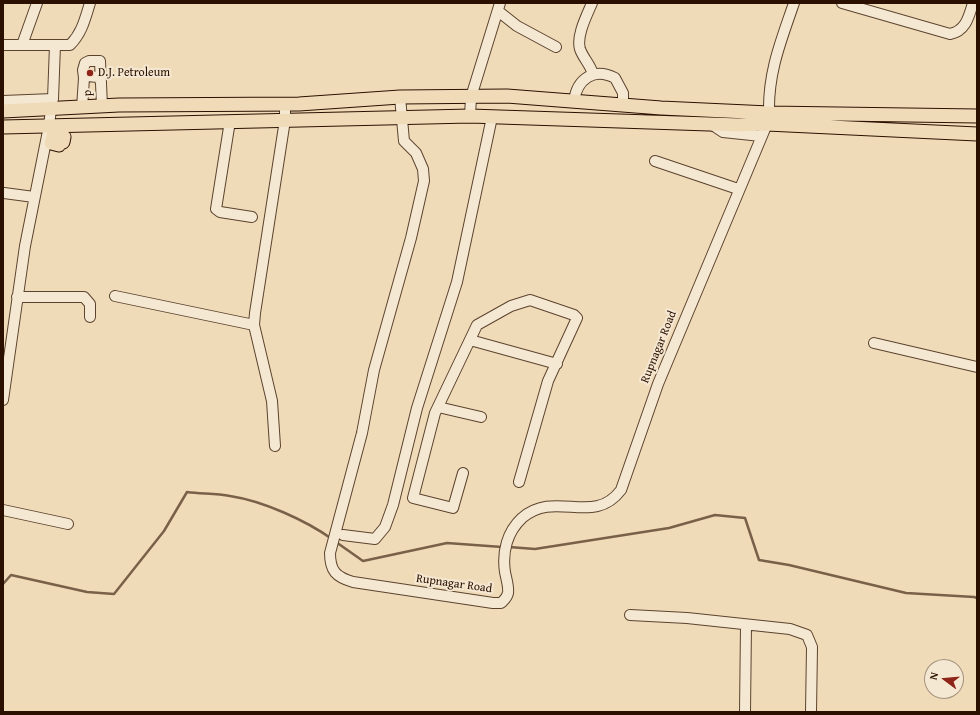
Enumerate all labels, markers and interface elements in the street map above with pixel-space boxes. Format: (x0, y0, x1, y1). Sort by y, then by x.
place label: D.J. Petroleum (98, 66, 170, 80)
marker: D.J. Petroleum (85, 68, 95, 78)
street label: p (81, 90, 95, 96)
street label: Rupnagar Road (638, 309, 680, 385)
street label: Rupnagar Road (415, 572, 493, 596)
north arrow (924, 659, 964, 699)
text: N (925, 670, 942, 682)

